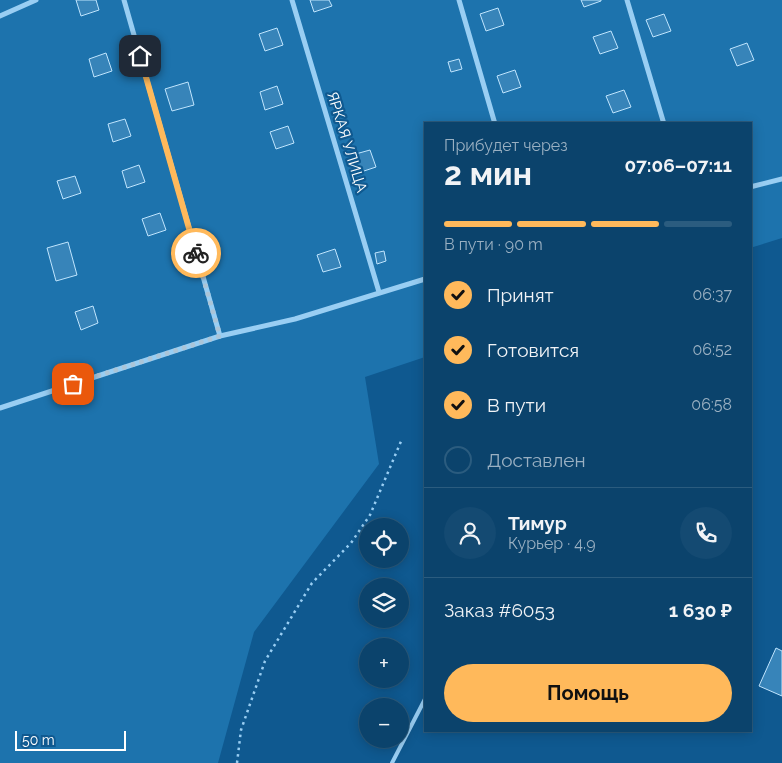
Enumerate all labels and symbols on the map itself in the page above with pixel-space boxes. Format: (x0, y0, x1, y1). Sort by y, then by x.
pin (119, 35, 161, 77)
street label: ЯРКАЯ УЛИЦА (323, 89, 371, 195)
courier (171, 228, 221, 278)
pin (52, 363, 94, 405)
scale bar (15, 728, 126, 751)

